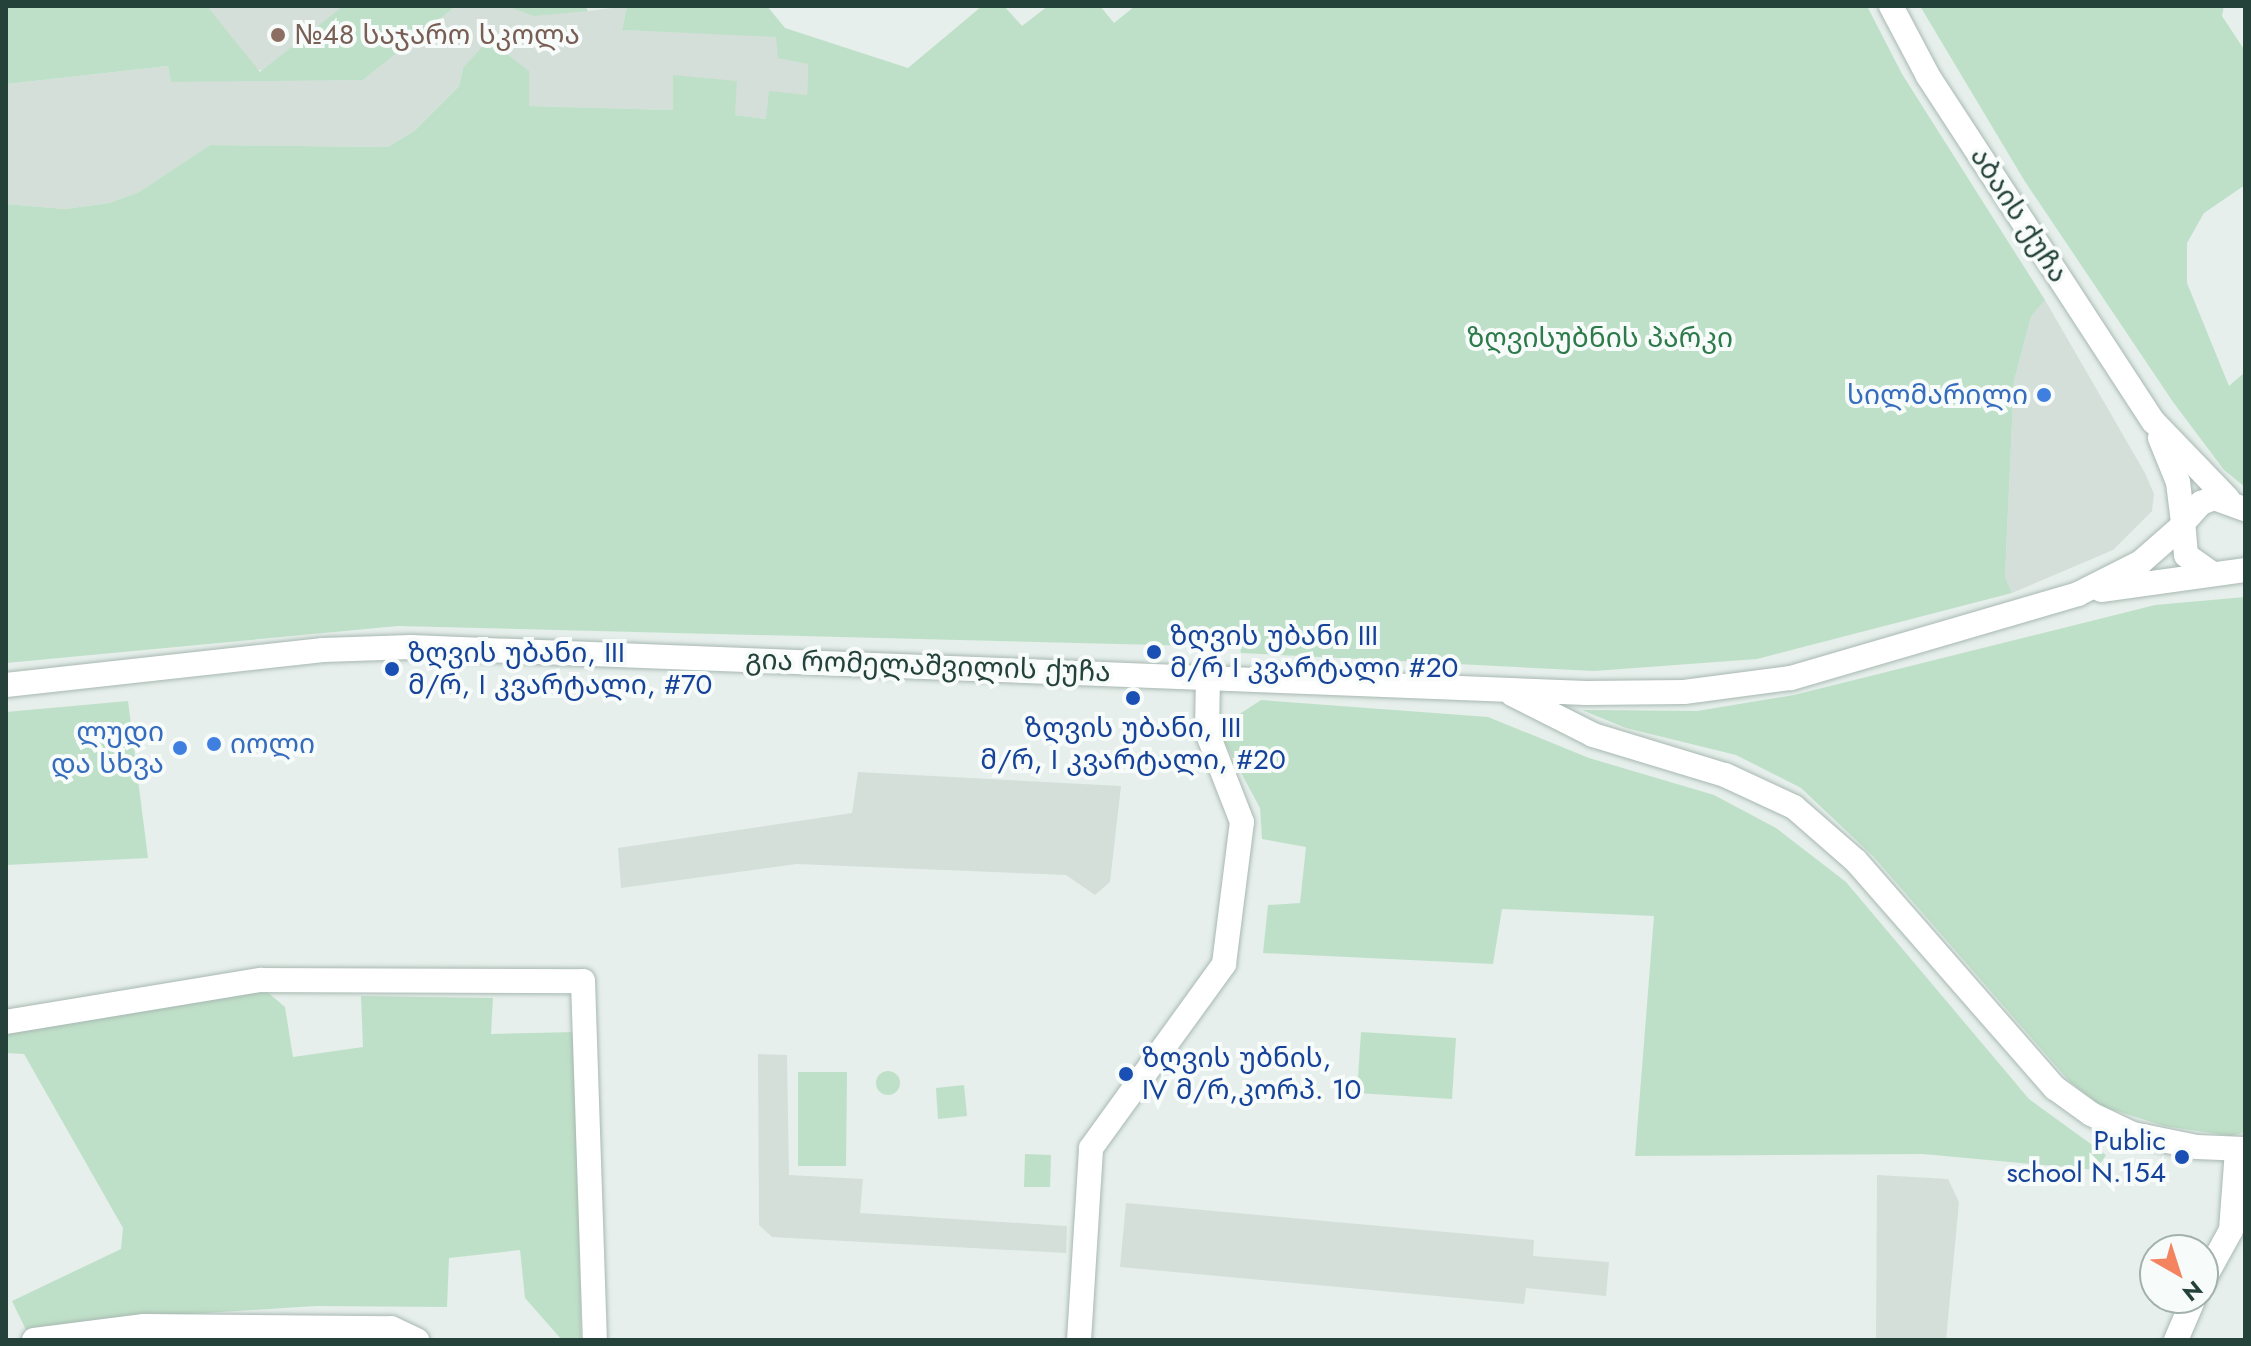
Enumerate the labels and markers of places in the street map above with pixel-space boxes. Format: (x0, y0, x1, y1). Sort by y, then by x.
place label: №48 საჯარო სკოლა (294, 18, 580, 52)
marker: №48 საჯარო სკოლა (269, 26, 287, 44)
place label: სილმარილი (1847, 378, 2028, 412)
marker: სილმარილი (2035, 386, 2053, 404)
place label: ზღვის უბანი III მ/რ I კვარტალი #20 (1170, 619, 1458, 685)
place label: ზღვის უბანი, III მ/რ, I კვარტალი, #70 (408, 636, 712, 702)
marker: ზღვის უბანი III მ/რ I კვარტალი #20 (1145, 643, 1163, 661)
marker: ზღვის უბანი, III მ/რ, I კვარტალი, #70 (383, 660, 401, 678)
marker: ზღვის უბანი, III მ/რ, I კვარტალი, #20 (1124, 689, 1142, 707)
place label: ზღვის უბანი, III მ/რ, I კვარტალი, #20 (980, 711, 1286, 777)
place label: ლუდი და სხვა (51, 715, 164, 781)
place label: იოლი (230, 727, 315, 761)
marker: იოლი (205, 735, 223, 753)
marker: ლუდი და სხვა (171, 739, 189, 757)
place label: ზღვის უბნის, IV მ/რ,კორპ. 10 (1142, 1041, 1361, 1107)
marker: ზღვის უბნის, IV მ/რ,კორპ. 10 (1117, 1065, 1135, 1083)
place label: Public school N.154 (2006, 1124, 2166, 1190)
marker: Public school N.154 (2173, 1148, 2191, 1166)

